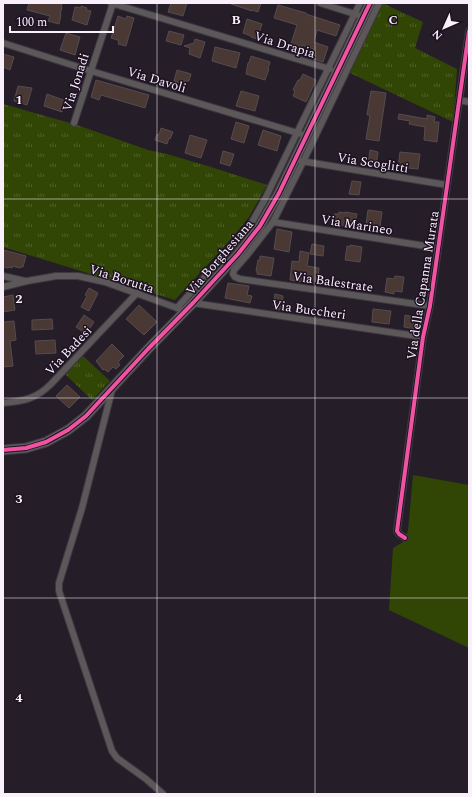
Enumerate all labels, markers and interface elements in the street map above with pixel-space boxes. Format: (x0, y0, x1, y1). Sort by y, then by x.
scale bar (10, 8, 113, 34)
north arrow (424, 8, 464, 48)
text: B (231, 10, 241, 30)
text: C (388, 10, 398, 30)
text: 100 m (16, 13, 47, 32)
street label: Via Drapia (252, 26, 318, 64)
text: N (428, 26, 446, 44)
street label: Via Jonadi (57, 51, 95, 114)
street label: Via Davoli (125, 61, 189, 98)
text: 1 (15, 90, 23, 110)
street label: Via Scoglitti (336, 147, 410, 178)
street label: Via Marineo (320, 209, 394, 241)
street label: Via della Capanna Murata (401, 209, 445, 361)
street label: Via Borghesiana (181, 215, 259, 300)
street label: Via Borutta (87, 259, 157, 299)
street label: Via Balestrate (291, 266, 374, 298)
text: 2 (15, 289, 23, 309)
street label: Via Buccheri (270, 295, 347, 325)
street label: Via Badesi (40, 321, 97, 380)
text: 3 (15, 489, 23, 509)
text: 4 (15, 688, 23, 708)

